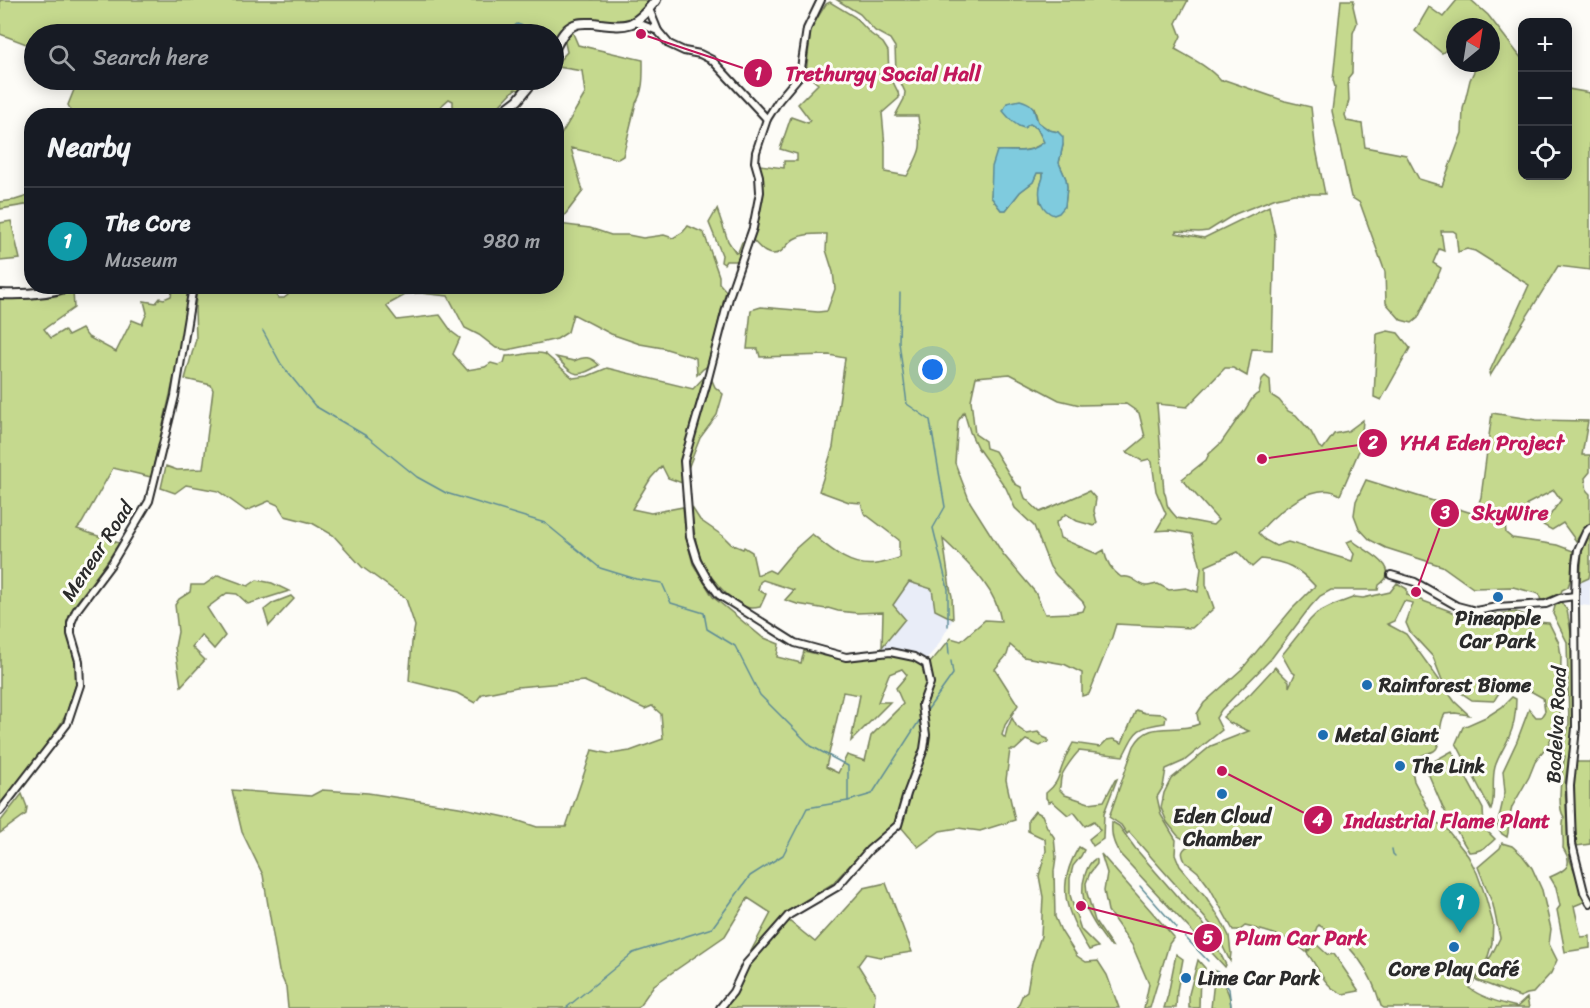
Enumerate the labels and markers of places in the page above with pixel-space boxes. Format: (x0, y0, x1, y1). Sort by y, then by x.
callout: Trethurgy Social Hall (743, 54, 992, 93)
callout: YHA Eden Project (1358, 423, 1577, 462)
callout: SkyWire (1430, 494, 1561, 533)
marker: Pineapple Car Park (1491, 590, 1505, 604)
place label: Pineapple Car Park (1455, 601, 1542, 659)
place label: Rainforest Biome (1378, 668, 1532, 703)
marker: Rainforest Biome (1360, 678, 1374, 692)
place label: Metal Giant (1334, 718, 1439, 753)
marker: Metal Giant (1316, 728, 1330, 742)
place label: The Link (1412, 749, 1486, 784)
marker: The Link (1393, 759, 1407, 773)
marker: Eden Cloud Chamber (1215, 787, 1229, 801)
place label: Eden Cloud Chamber (1173, 799, 1273, 857)
callout: Industrial Flame Plant (1303, 801, 1562, 840)
pin: 1 (1440, 884, 1480, 933)
callout: Plum Car Park (1193, 919, 1379, 958)
marker: Core Play Café (1447, 940, 1461, 954)
place label: Core Play Café (1388, 952, 1520, 987)
place label: Lime Car Park (1198, 961, 1321, 996)
marker: Lime Car Park (1179, 971, 1193, 985)

